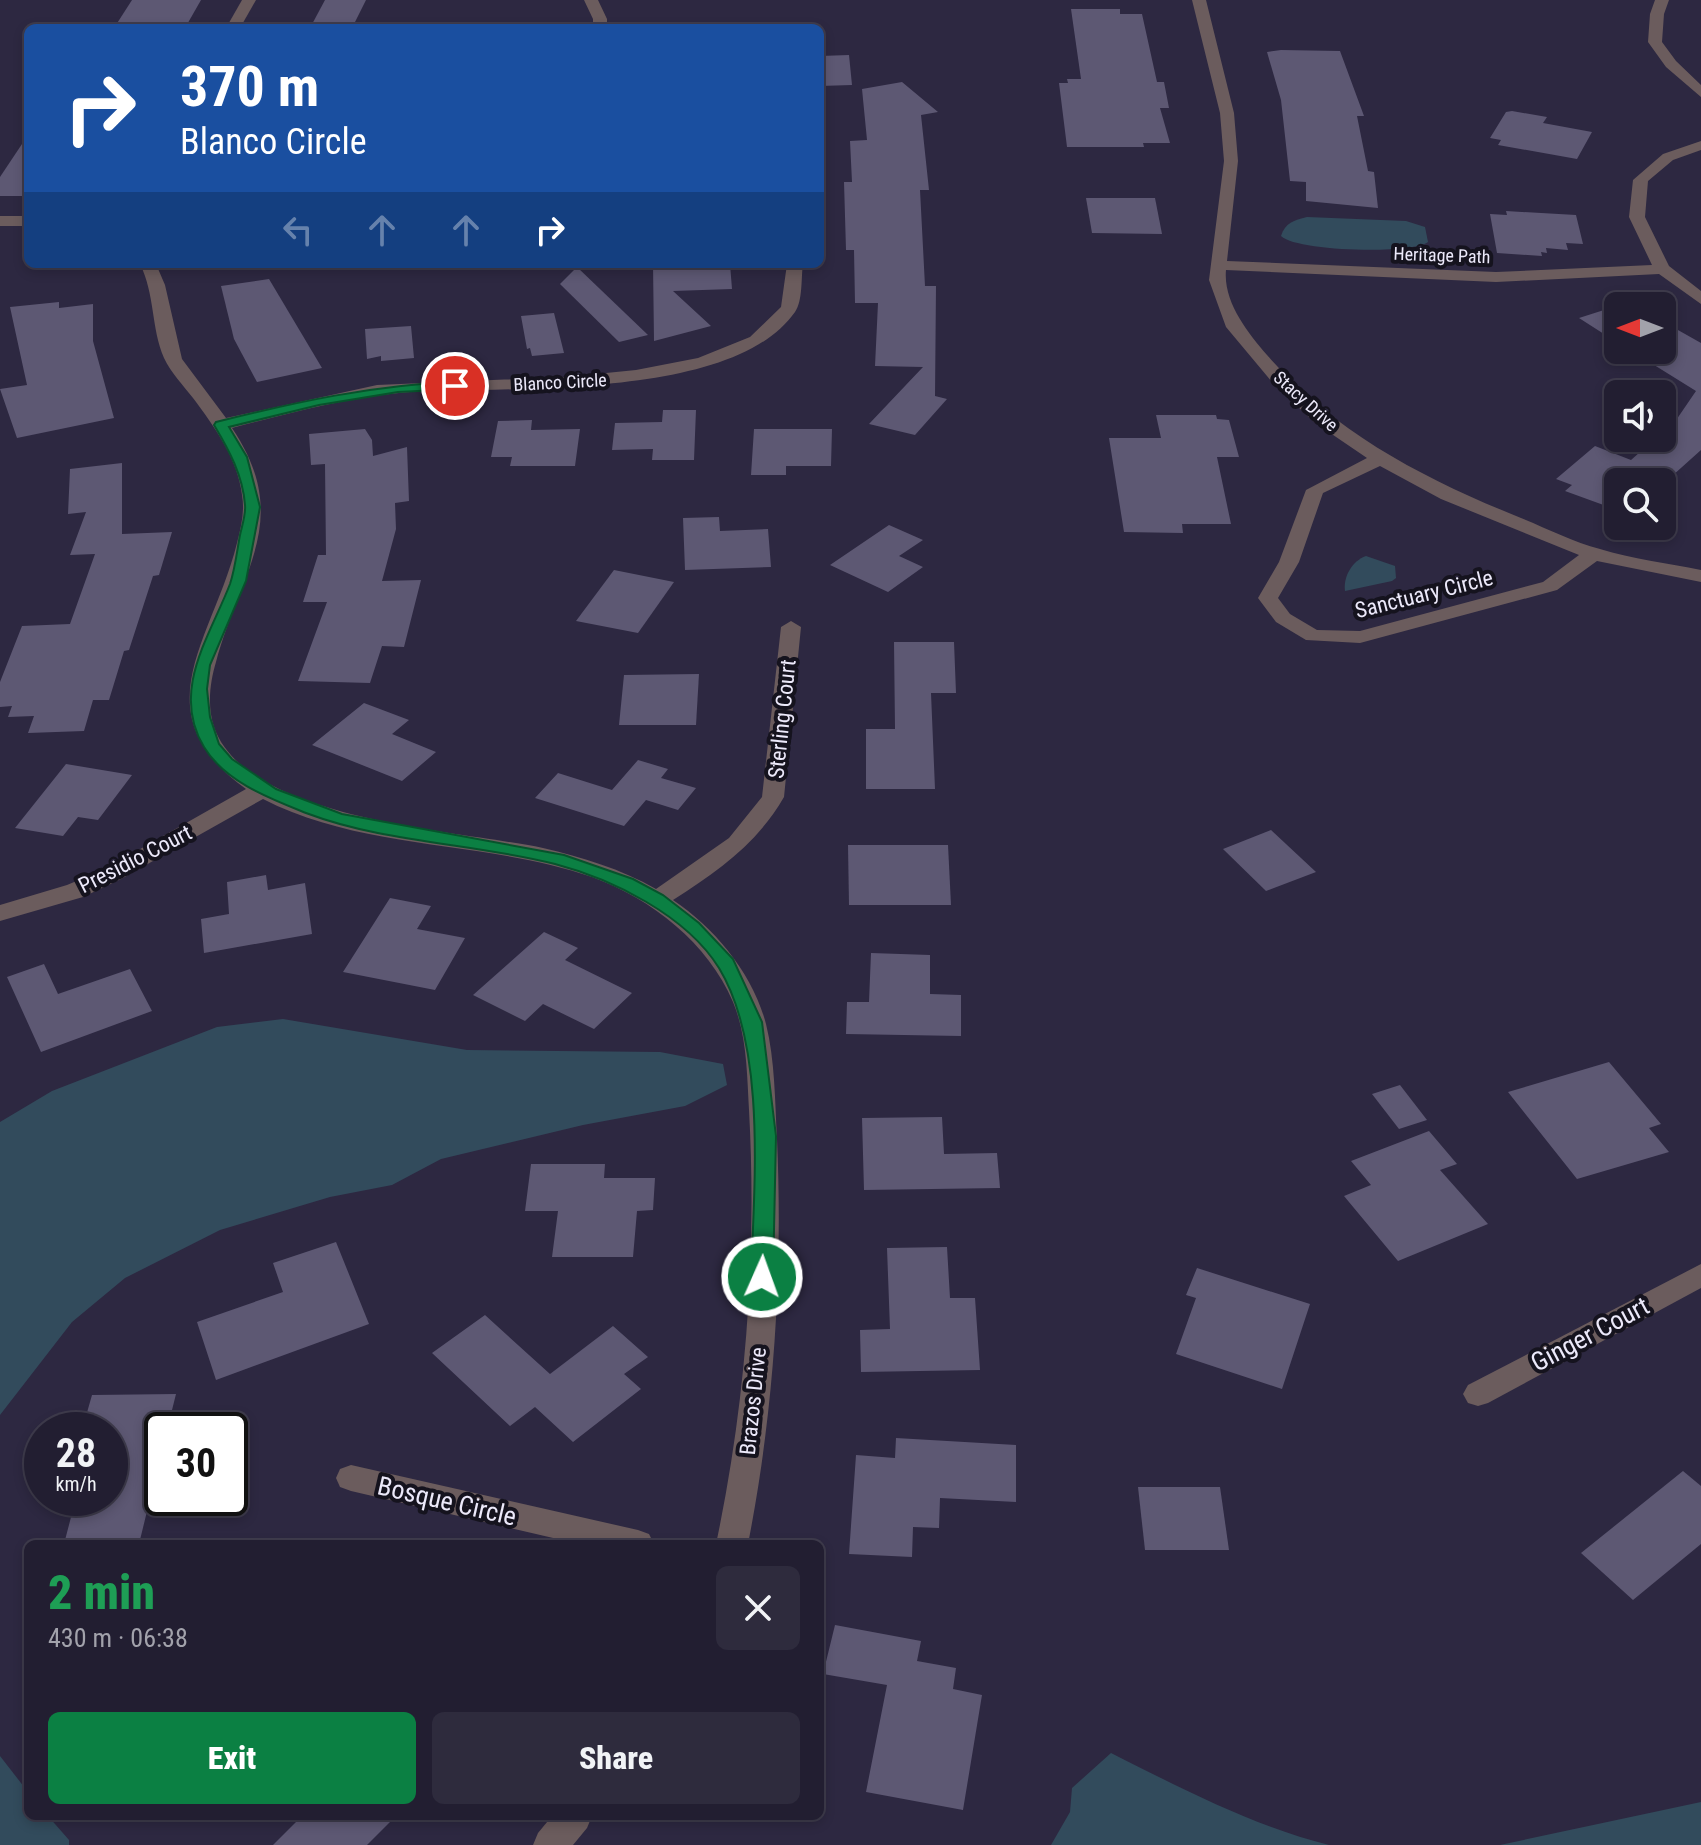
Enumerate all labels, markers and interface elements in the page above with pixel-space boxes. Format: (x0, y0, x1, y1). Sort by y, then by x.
text: 370 m (180, 54, 319, 120)
icon: right (48, 56, 152, 160)
text: Blanco Circle (180, 121, 367, 163)
icon: left (276, 208, 320, 252)
icon: ahead (360, 208, 404, 252)
icon: ahead (444, 208, 488, 252)
icon: right (528, 208, 572, 252)
street label: Heritage Path (1393, 243, 1491, 267)
north arrow (1604, 292, 1676, 364)
map controls (1604, 292, 1676, 540)
pin (421, 352, 489, 420)
icon: arrive (433, 364, 477, 408)
street label: Stacy Drive (1270, 367, 1342, 435)
street label: Blanco Circle (513, 369, 607, 395)
button: sound (1604, 380, 1676, 452)
button: search (1604, 468, 1676, 540)
street label: Sanctuary Circle (1353, 565, 1495, 623)
street label: Sterling Court (763, 658, 801, 780)
street label: Presidio Court (74, 820, 196, 898)
position arrow (720, 1235, 804, 1319)
street label: Ginger Court (1526, 1290, 1654, 1378)
street label: Brazos Drive (735, 1346, 771, 1456)
speed limit sign: 30 (144, 1412, 248, 1516)
text: 28 (56, 1430, 96, 1477)
street label: Bosque Circle (375, 1470, 519, 1532)
text: km/h (55, 1472, 97, 1496)
text: 2 min (48, 1564, 155, 1621)
button: close (716, 1566, 800, 1650)
text: 430 m · 06:38 (48, 1623, 188, 1653)
button: Exit (48, 1712, 416, 1804)
button: Share (432, 1712, 800, 1804)

